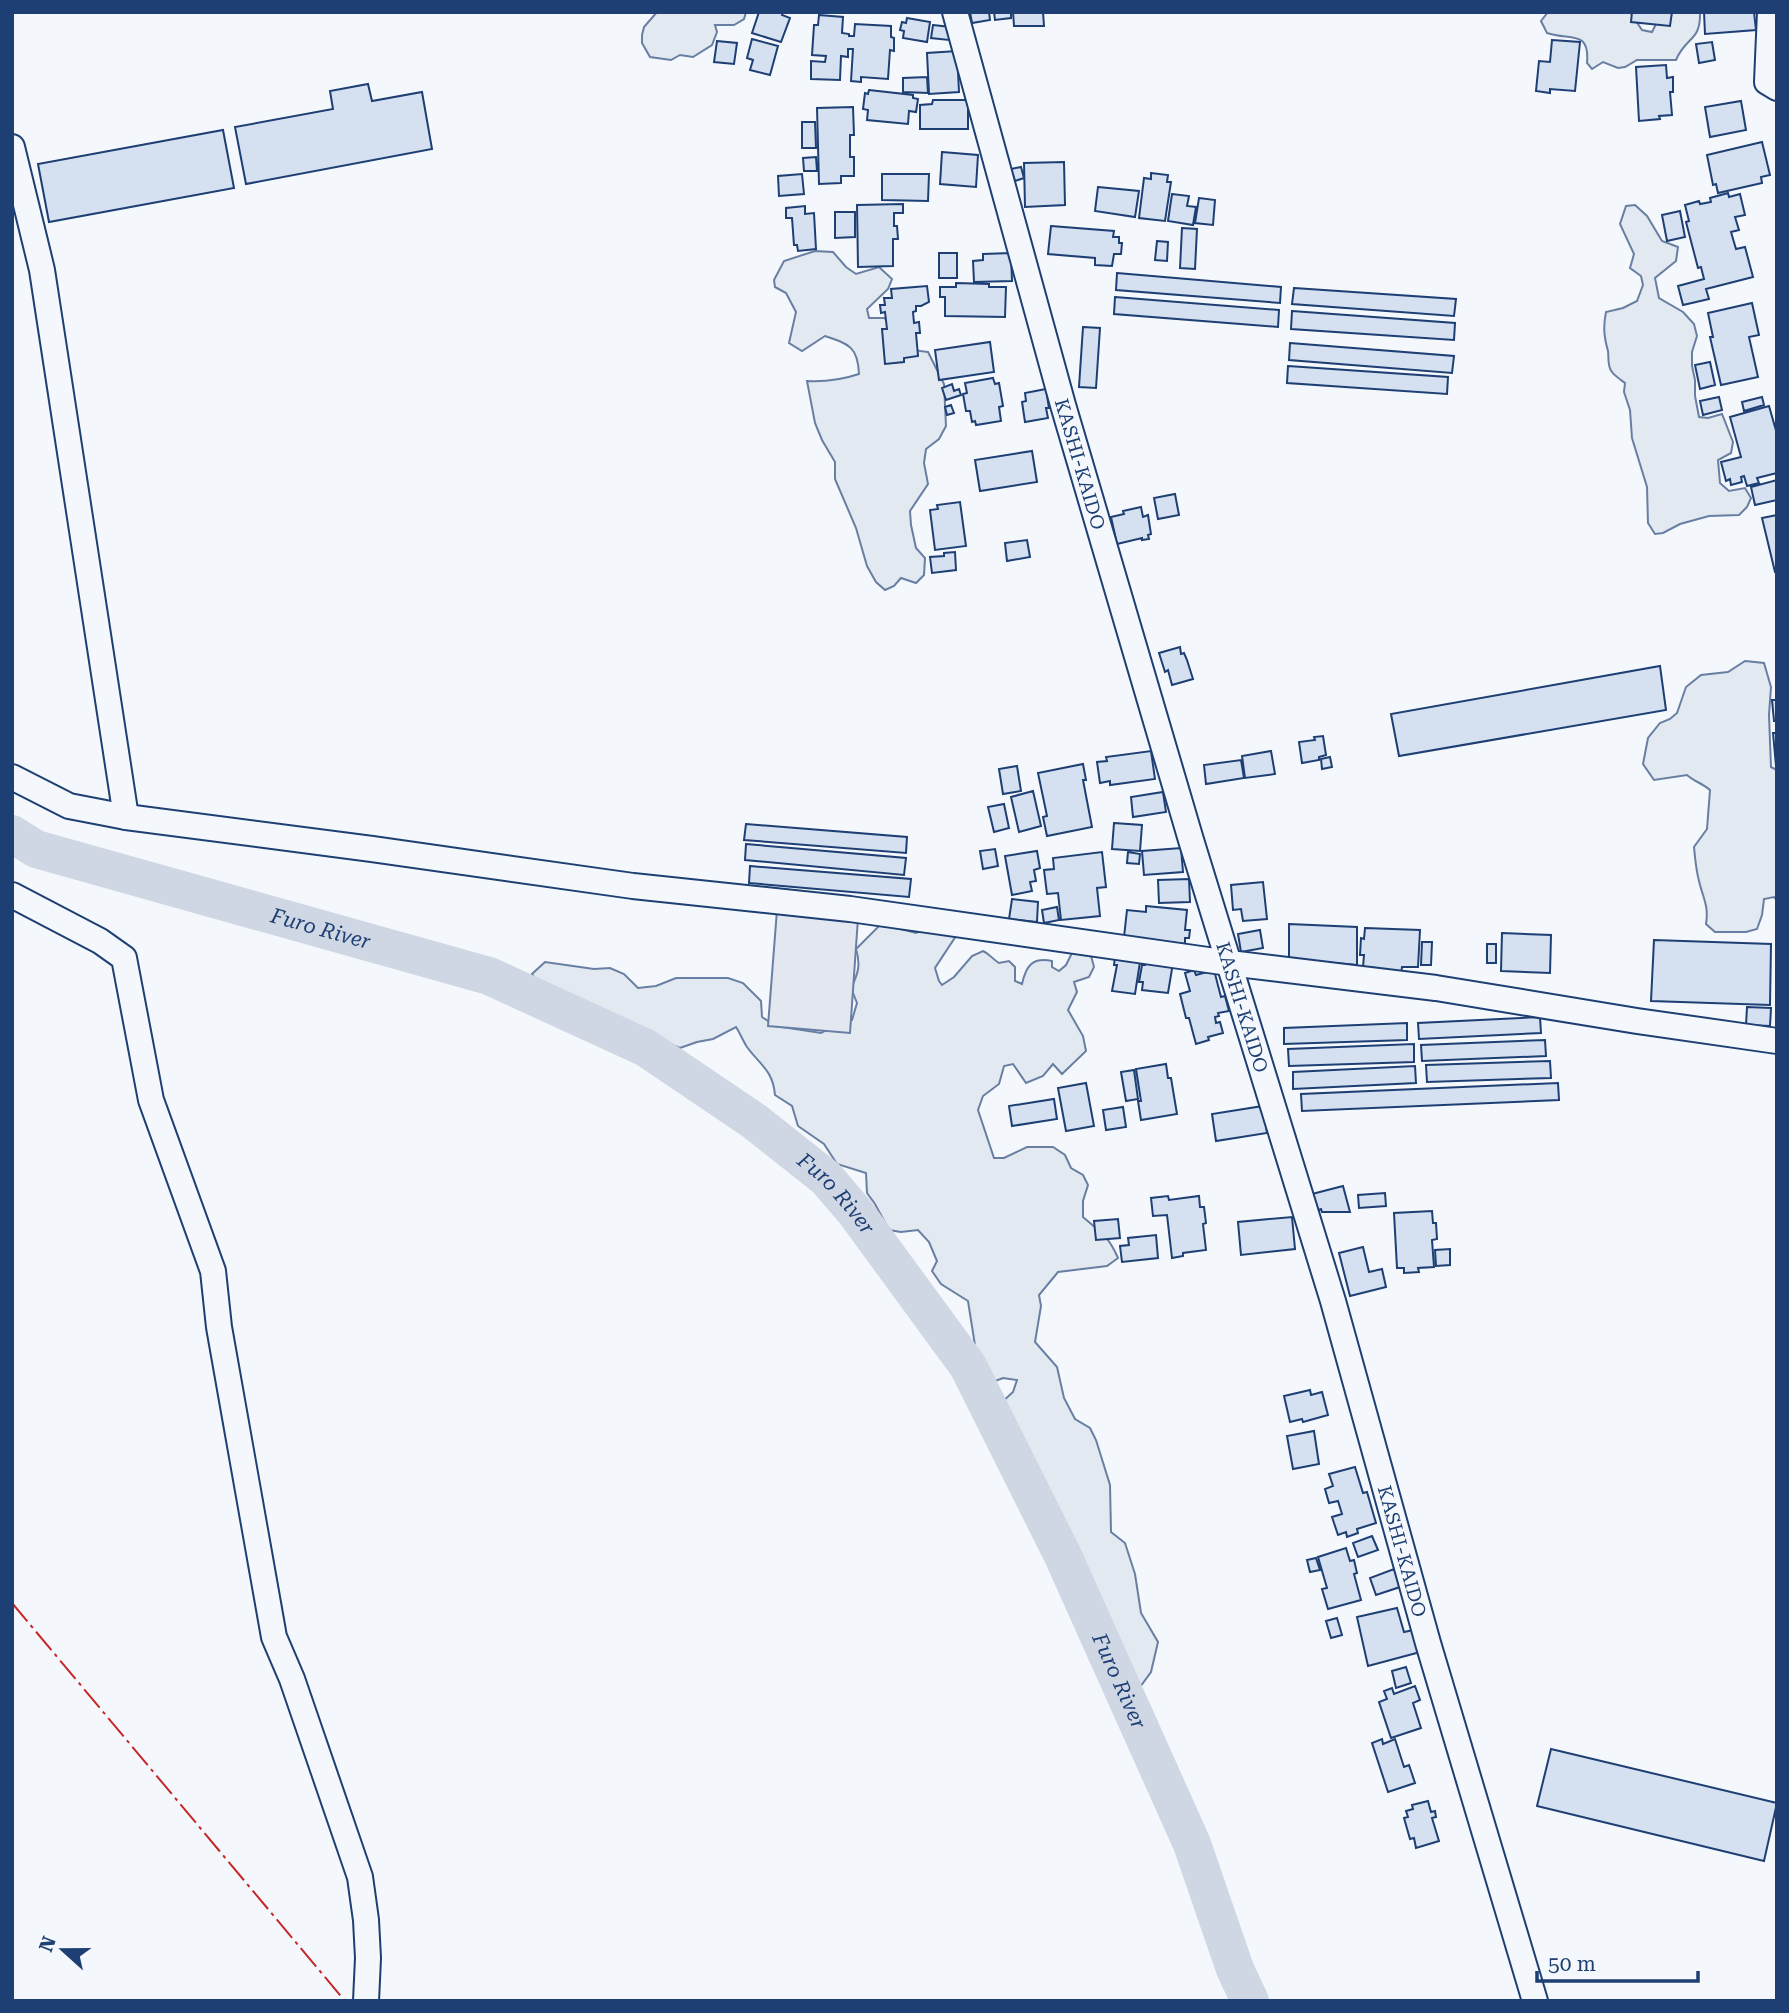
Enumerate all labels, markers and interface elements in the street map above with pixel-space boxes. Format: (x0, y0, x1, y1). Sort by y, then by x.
street label: KASHI-KAIDO (1050, 396, 1110, 532)
water label: Furo River (267, 903, 373, 954)
street label: KASHI-KAIDO (1211, 939, 1273, 1076)
water label: Furo River (792, 1148, 880, 1239)
street label: KASHI-KAIDO (1373, 1483, 1431, 1620)
water label: Furo River (1087, 1629, 1151, 1733)
north arrow (28, 1915, 98, 1985)
text: N (34, 1933, 61, 1955)
scale bar (1537, 1940, 1698, 1984)
text: 50 m (1548, 1952, 1596, 1976)

